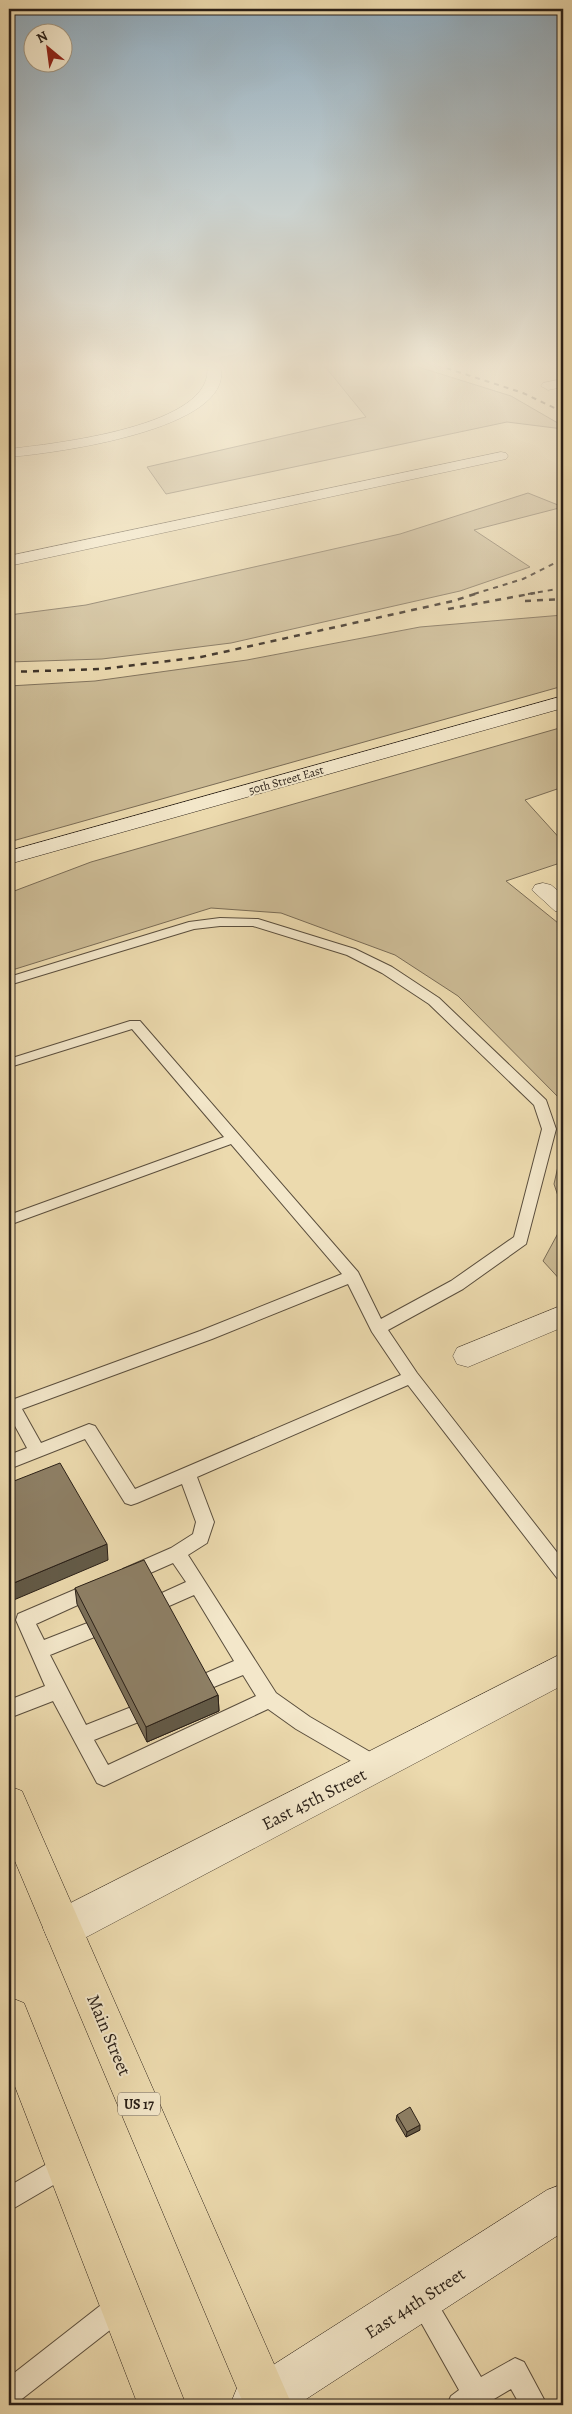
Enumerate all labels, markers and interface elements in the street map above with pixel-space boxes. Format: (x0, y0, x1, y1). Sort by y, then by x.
north arrow (22, 22, 72, 72)
text: N (33, 26, 51, 48)
street label: 50th Street East (247, 762, 325, 798)
street label: East 45th Street (257, 1762, 371, 1836)
street label: Main Street (81, 1991, 137, 2079)
road number: US 17 (118, 2092, 160, 2116)
street label: East 44th Street (360, 2262, 470, 2344)

